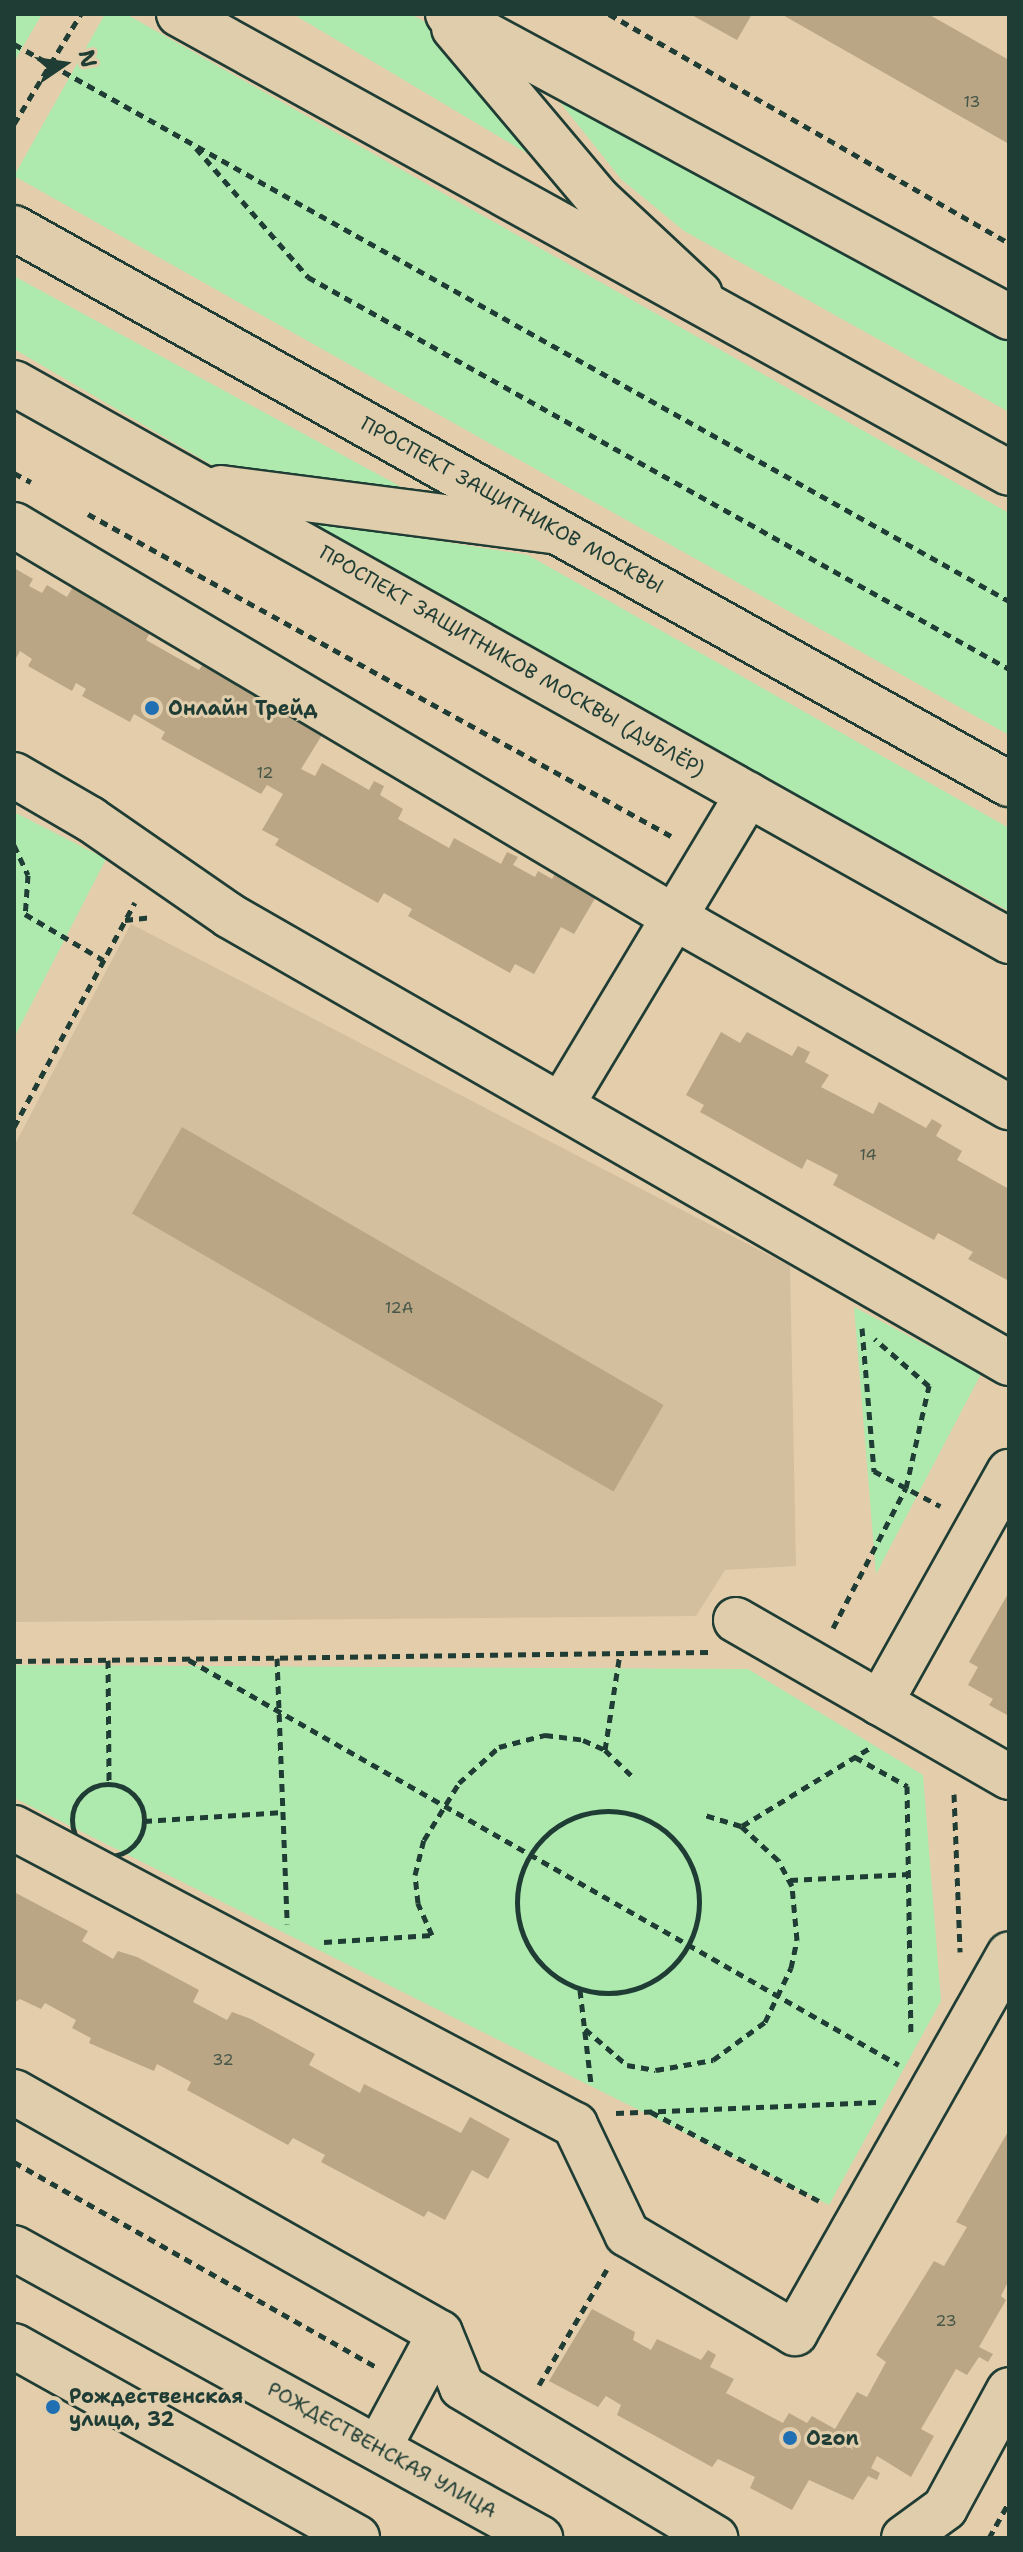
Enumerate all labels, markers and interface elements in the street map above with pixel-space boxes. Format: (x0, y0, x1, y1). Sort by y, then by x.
north arrow (24, 24, 104, 104)
text: N (72, 47, 104, 70)
house number: 13 (963, 92, 981, 112)
street label: ПРОСПЕКТ ЗАЩИТНИКОВ МОСКВЫ (357, 412, 667, 598)
street label: ПРОСПЕКТ ЗАЩИТНИКОВ МОСКВЫ (ДУБЛЁР) (315, 540, 709, 782)
place label: Онлайн Трейд (168, 696, 317, 720)
marker: Онлайн Трейд (143, 699, 161, 717)
house number: 12 (256, 763, 274, 783)
house number: 14 (859, 1145, 877, 1165)
house number: 12А (385, 1298, 413, 1318)
house number: 32 (212, 2050, 234, 2070)
house number: 23 (935, 2311, 957, 2331)
street label: РОЖДЕСТВЕНСКАЯ УЛИЦА (263, 2377, 501, 2523)
place label: Рождественская улица, 32 (69, 2384, 243, 2431)
marker: Рождественская улица, 32 (44, 2398, 62, 2416)
place label: Ozon (806, 2426, 859, 2450)
marker: Ozon (781, 2429, 799, 2447)

